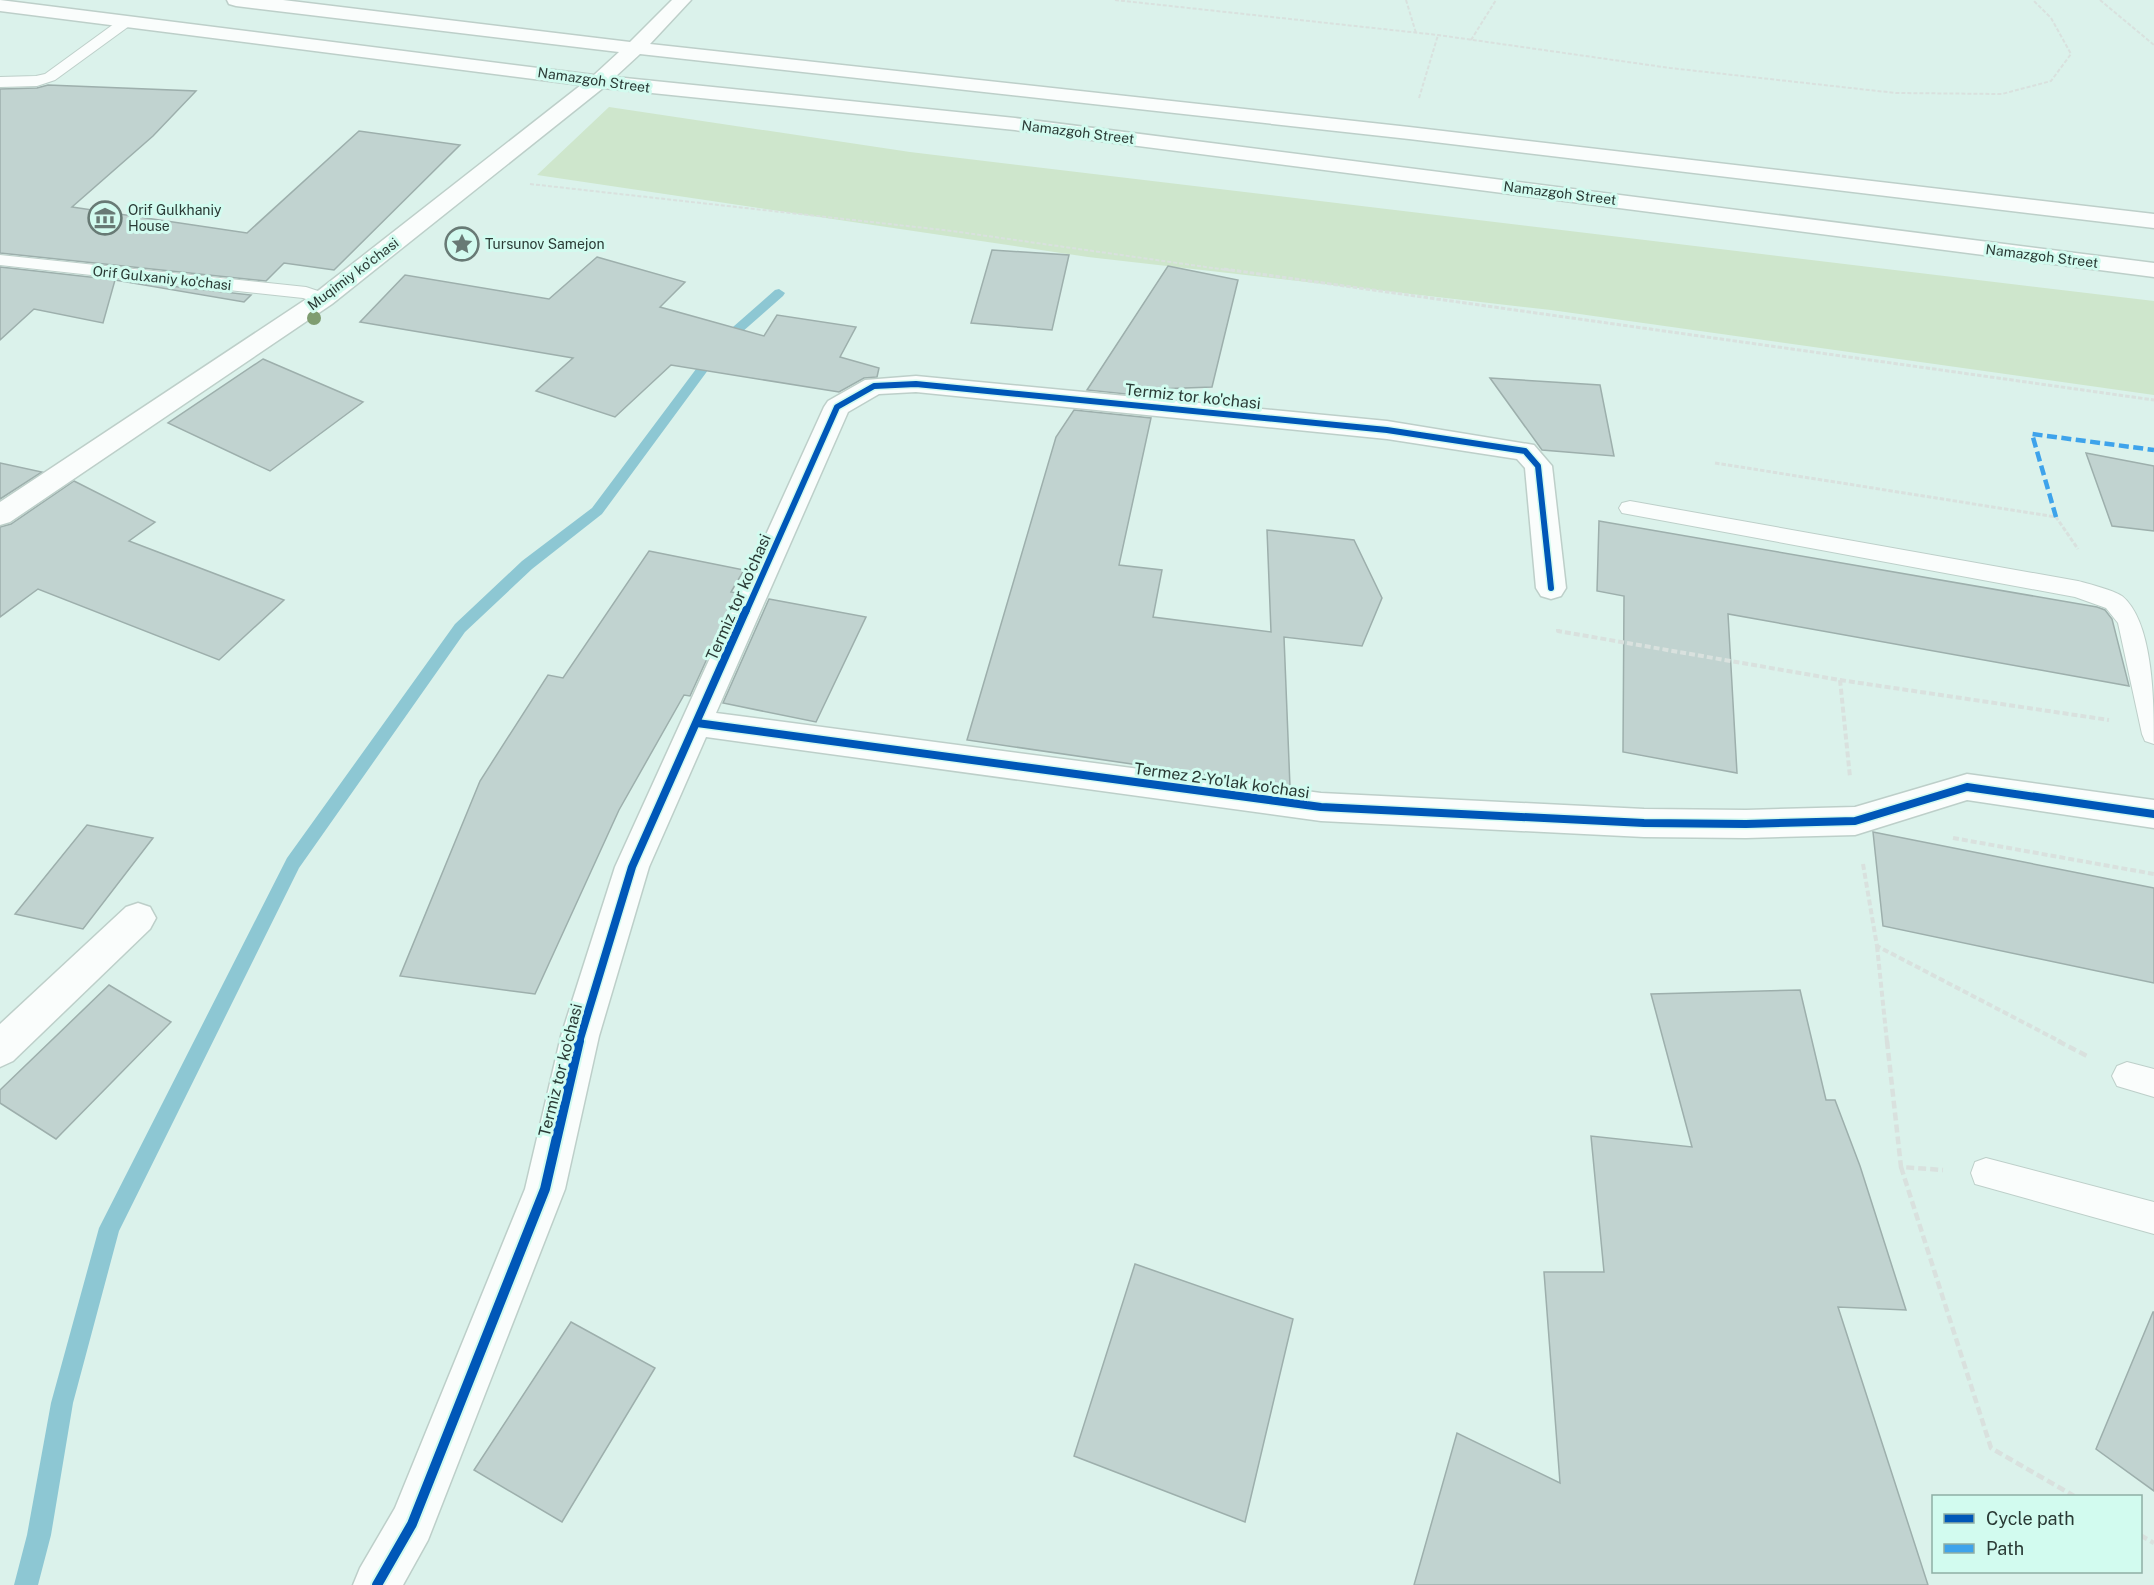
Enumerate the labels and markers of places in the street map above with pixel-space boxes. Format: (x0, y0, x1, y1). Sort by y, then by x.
museum icon: Orif Gulkhaniy House (87, 200, 123, 236)
place label: Orif Gulkhaniy House (128, 202, 222, 234)
place icon: Tursunov Samejon (444, 226, 480, 262)
place label: Tursunov Samejon (485, 236, 605, 252)

